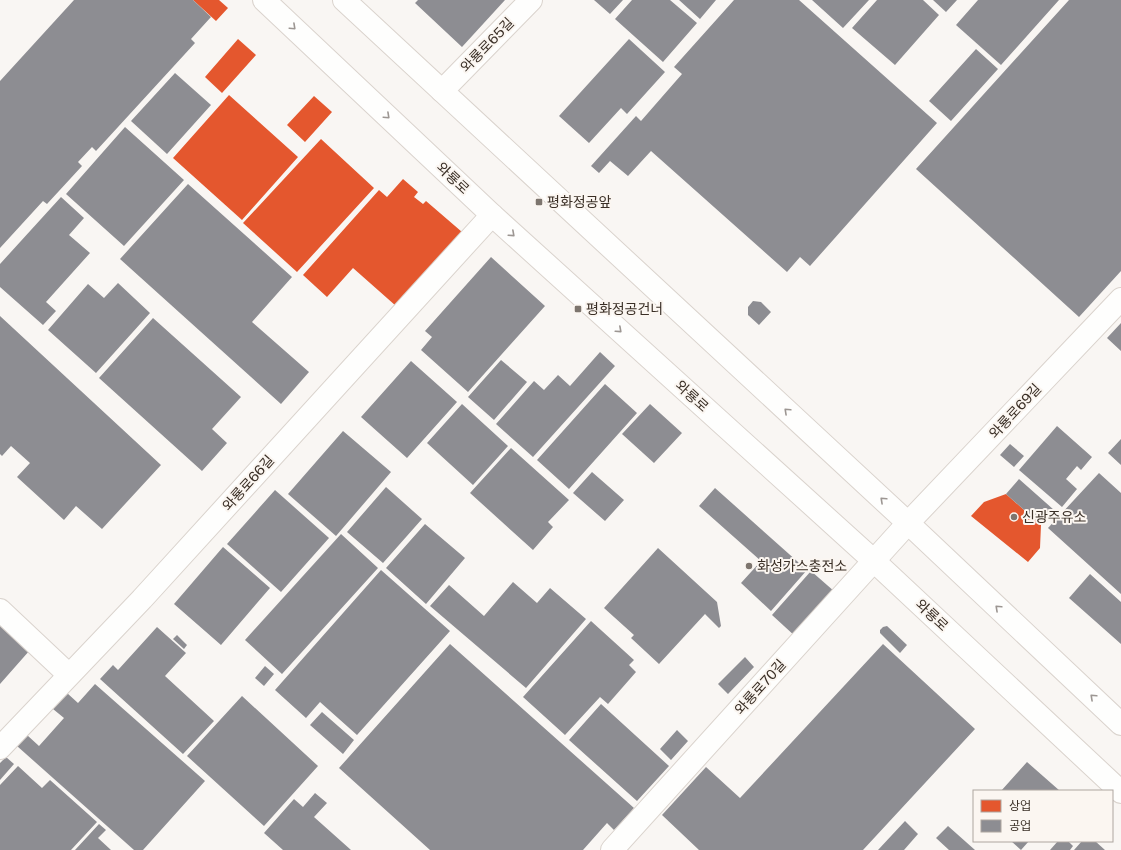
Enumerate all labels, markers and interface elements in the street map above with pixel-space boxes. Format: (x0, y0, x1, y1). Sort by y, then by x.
street label: 와룡로65길 (457, 15, 517, 75)
one-way arrow (288, 22, 296, 30)
one-way arrow (382, 111, 390, 119)
street label: 와룡로 (433, 159, 473, 197)
place label: 평화정공앞 (547, 194, 612, 210)
marker: 평화정공앞 (534, 197, 544, 207)
one-way arrow (508, 229, 515, 236)
place label: 평화정공건너 (586, 301, 663, 317)
marker: 평화정공건너 (573, 304, 583, 314)
one-way arrow (614, 326, 622, 333)
street label: 와룡로 (672, 377, 712, 415)
street label: 와룡로69길 (986, 380, 1044, 442)
one-way arrow (785, 409, 792, 416)
street label: 와룡로66길 (219, 452, 277, 514)
one-way arrow (880, 497, 888, 505)
place label: 신광주유소 (1022, 509, 1087, 525)
marker: 신광주유소 (1009, 512, 1019, 522)
place label: 화성가스충전소 (757, 558, 847, 574)
marker: 화성가스충전소 (744, 561, 754, 571)
street label: 와룡로 (912, 596, 952, 634)
one-way arrow (995, 605, 1003, 613)
street label: 와룡로70길 (731, 656, 789, 718)
one-way arrow (1090, 694, 1098, 702)
legend (973, 790, 1113, 842)
text: 상업 (1009, 799, 1031, 813)
text: 공업 (1009, 819, 1031, 833)

